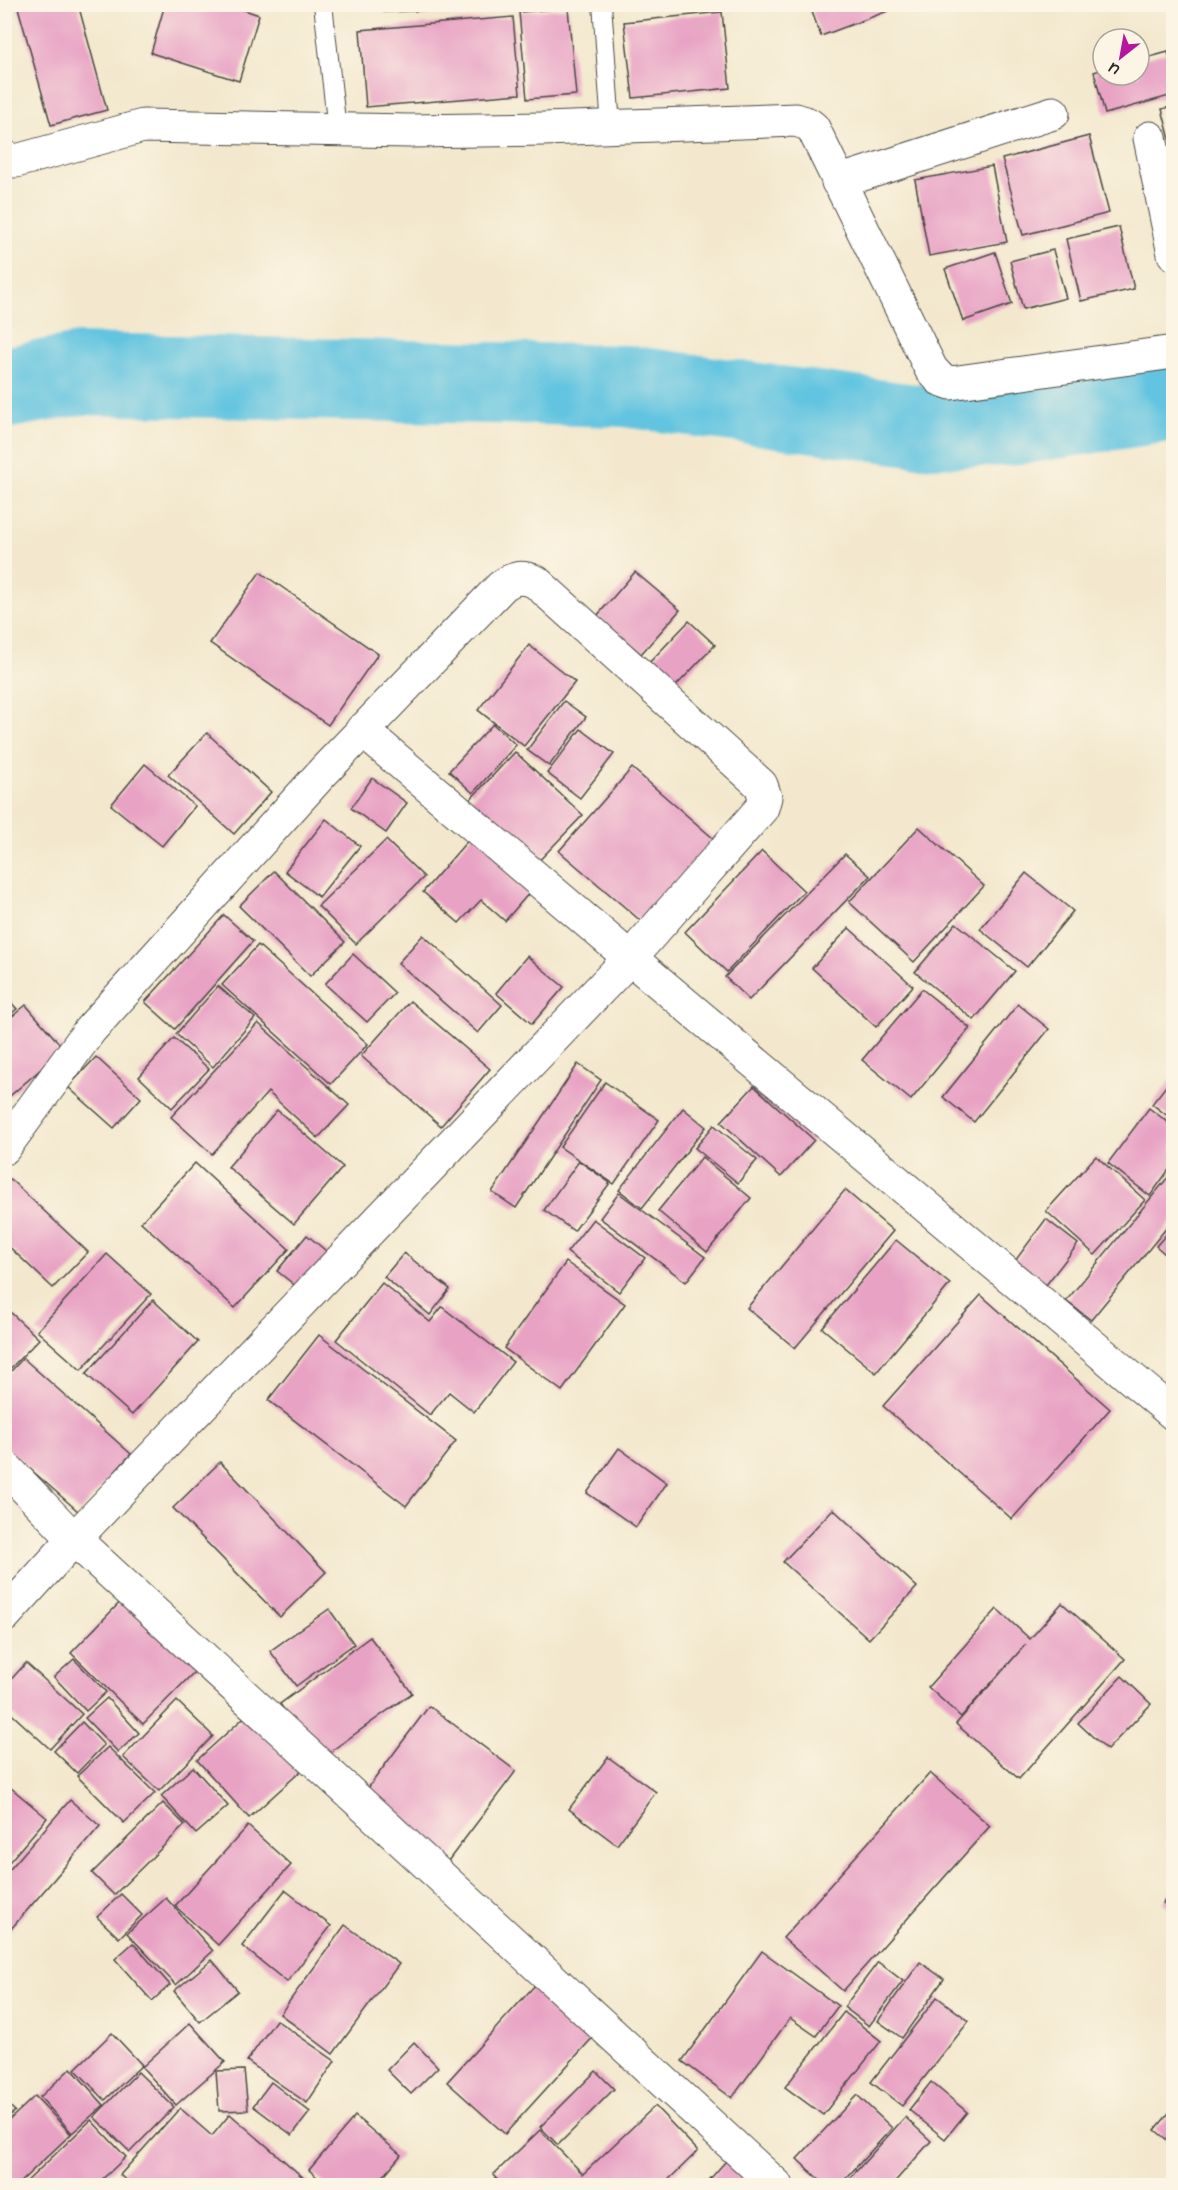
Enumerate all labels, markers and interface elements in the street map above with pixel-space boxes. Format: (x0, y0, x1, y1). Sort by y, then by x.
north arrow (1091, 27, 1151, 87)
text: U (1104, 57, 1123, 81)

